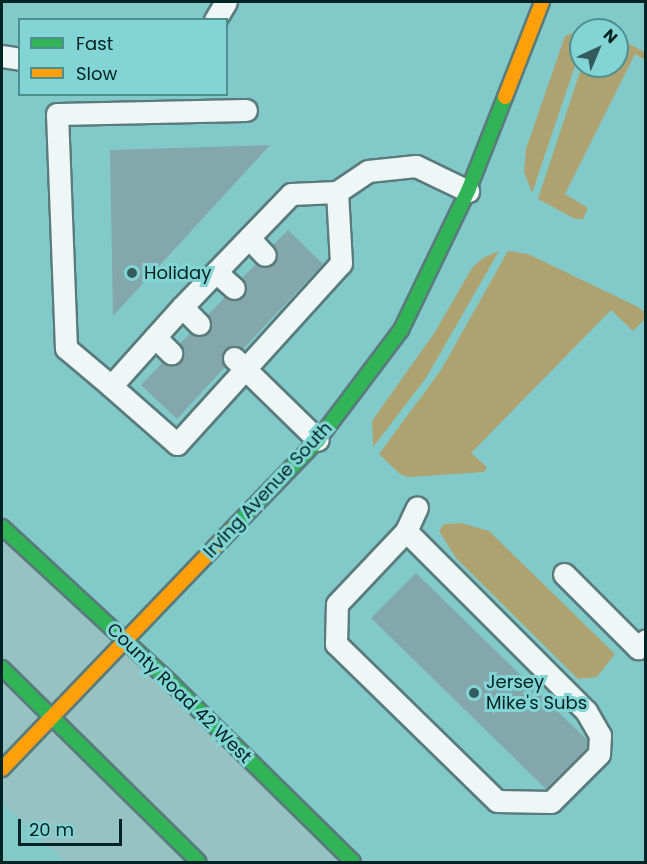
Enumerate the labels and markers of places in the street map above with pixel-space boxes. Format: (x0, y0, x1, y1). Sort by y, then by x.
place label: Holiday (144, 262, 211, 284)
marker: Holiday (125, 266, 139, 280)
place label: Jersey Mike's Subs (486, 672, 587, 714)
marker: Jersey Mike's Subs (467, 686, 481, 700)

